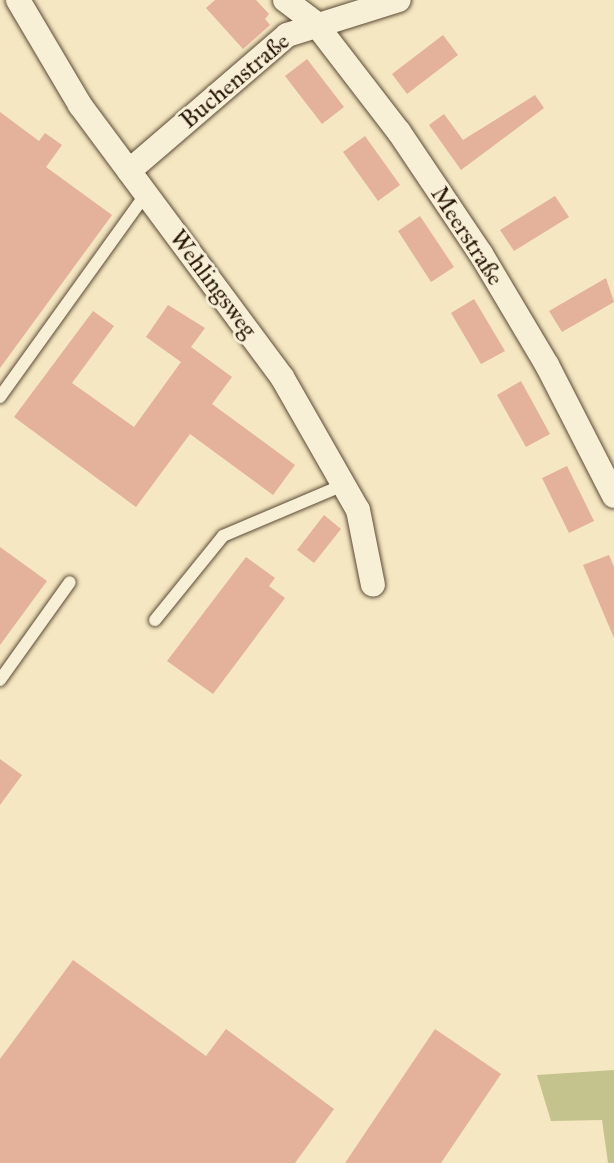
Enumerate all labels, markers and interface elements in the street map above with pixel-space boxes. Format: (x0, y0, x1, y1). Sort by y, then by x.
street label: Buchenstraße (174, 27, 296, 135)
street label: Meerstraße (424, 181, 510, 291)
street label: Wehlingsweg (163, 224, 263, 344)

